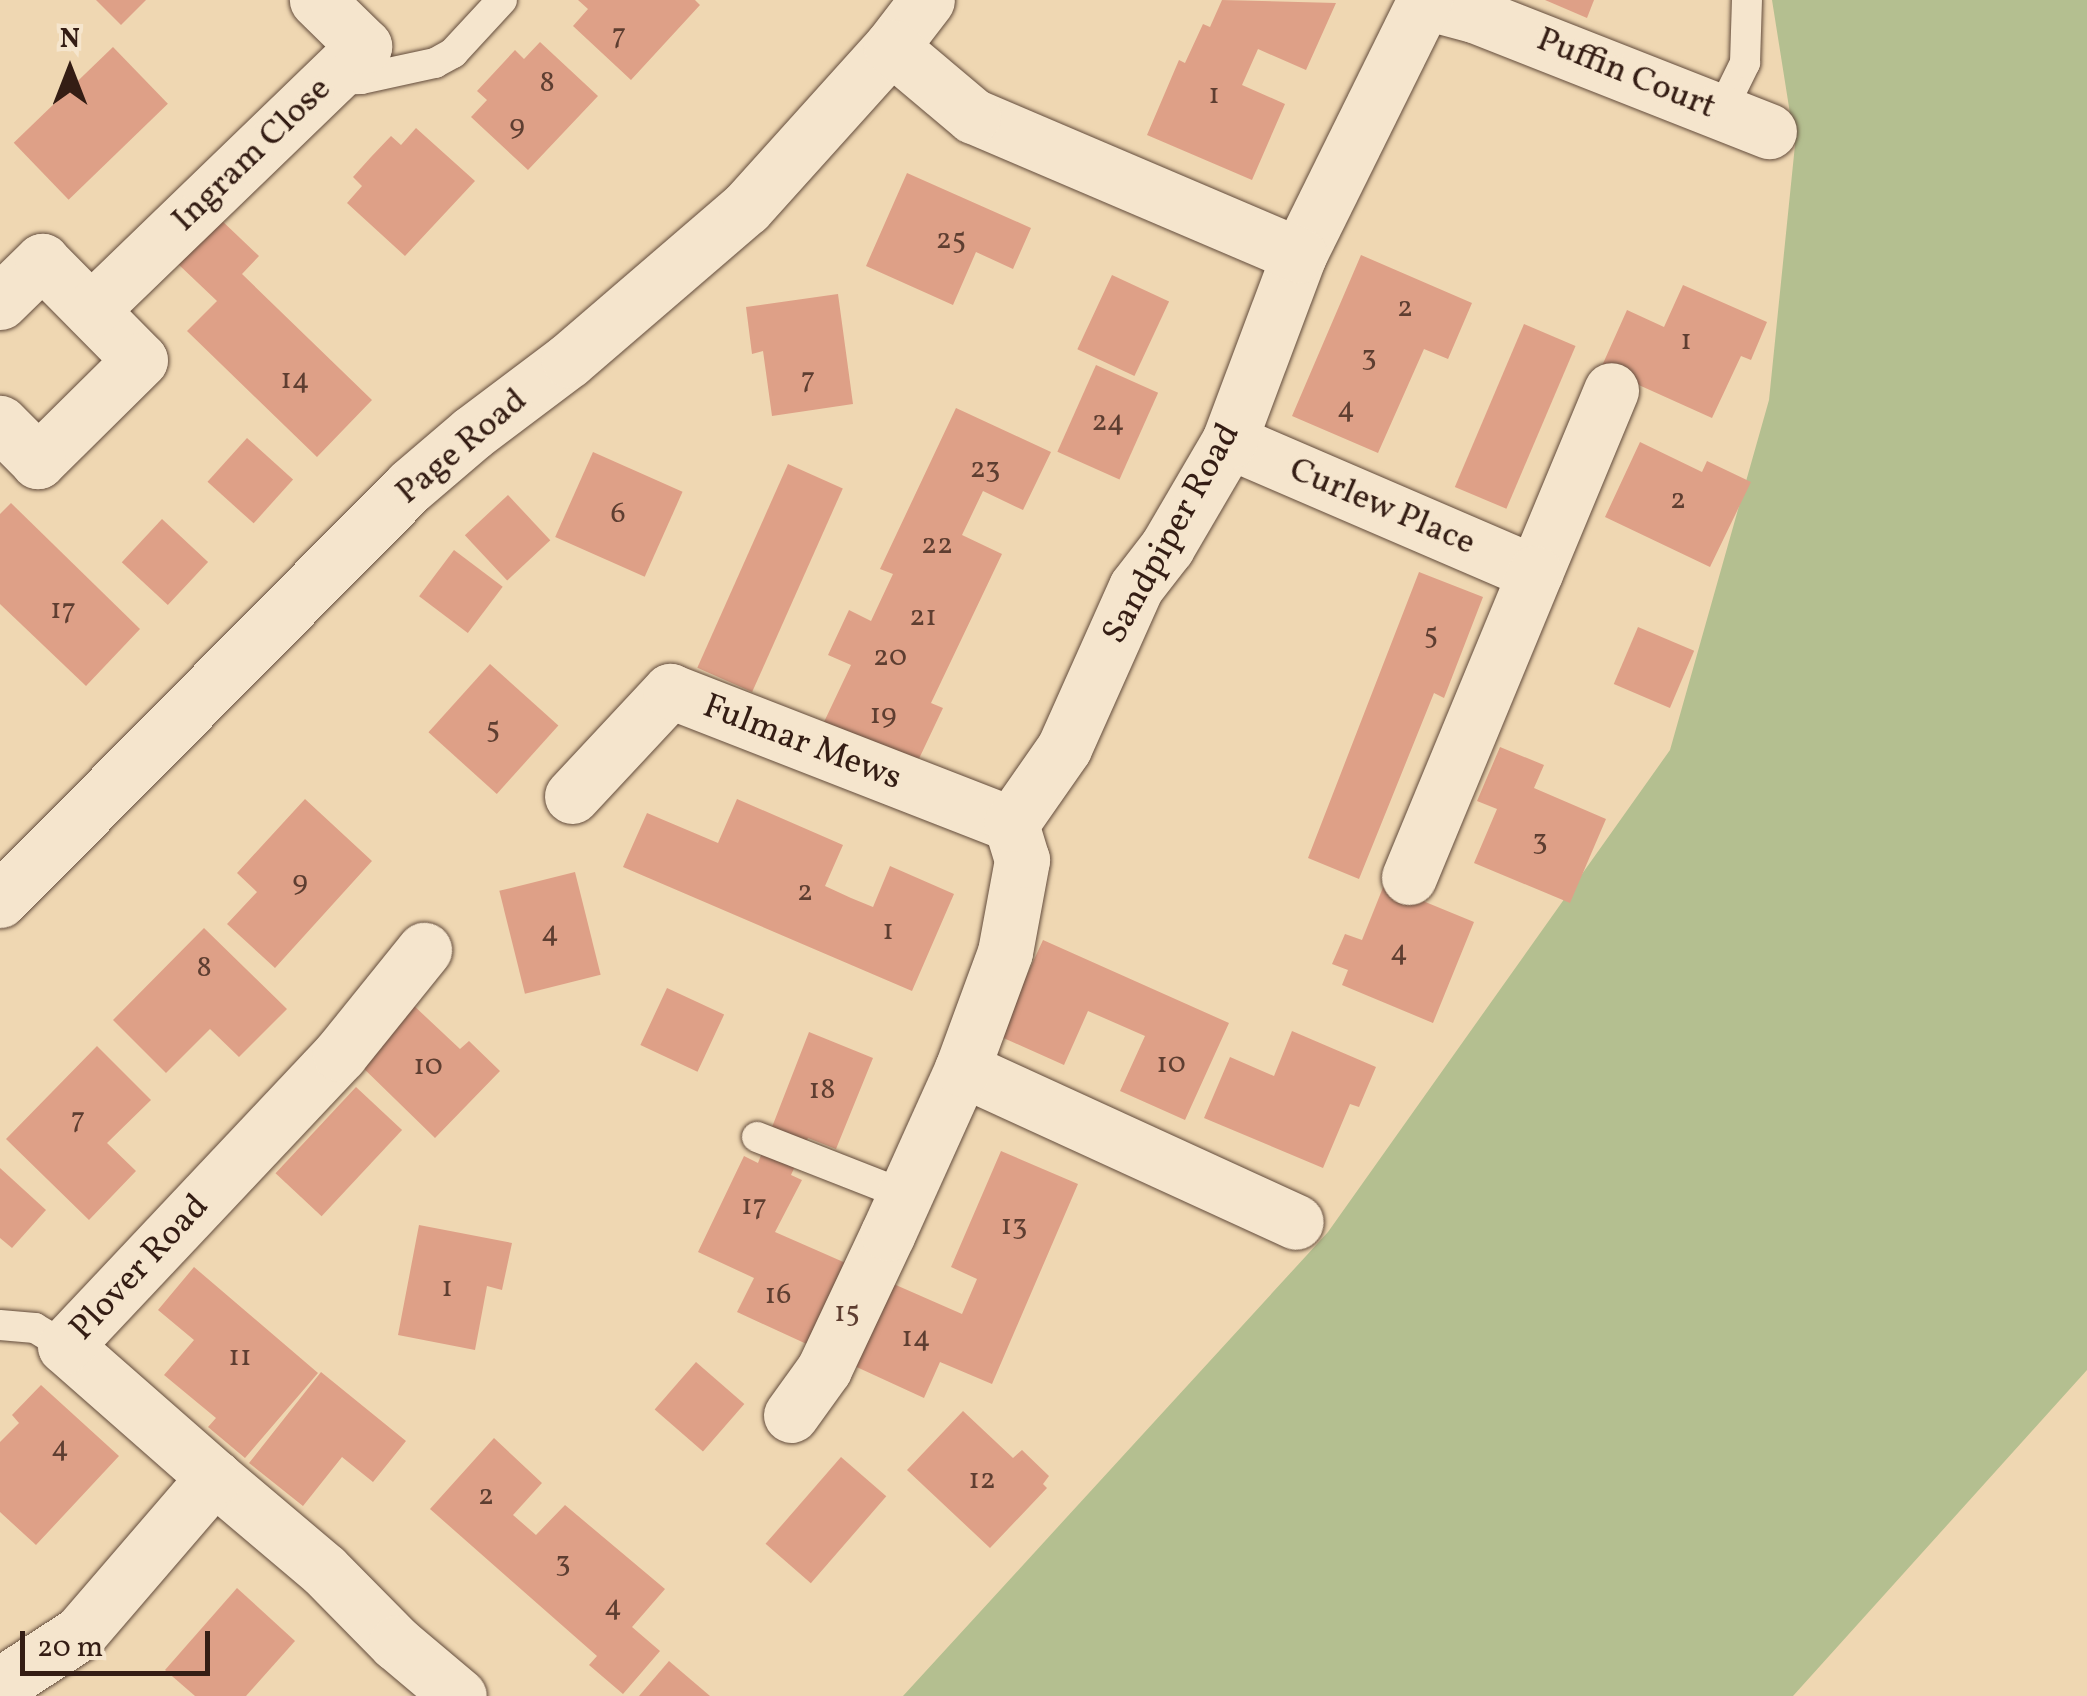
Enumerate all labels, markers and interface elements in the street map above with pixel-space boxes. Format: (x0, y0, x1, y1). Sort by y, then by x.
house number: 7 (612, 17, 626, 53)
street label: Puffin Court (1530, 19, 1722, 129)
north arrow (20, 20, 120, 120)
text: N (60, 20, 80, 59)
house number: 8 (539, 65, 555, 101)
street label: Ingram Close (164, 69, 340, 241)
house number: 1 (1208, 77, 1220, 113)
house number: 9 (509, 108, 525, 144)
house number: 25 (936, 222, 966, 258)
house number: 2 (1397, 290, 1413, 326)
house number: 1 (1680, 323, 1692, 359)
house number: 3 (1361, 339, 1377, 375)
house number: 7 (801, 361, 815, 397)
house number: 14 (280, 362, 310, 398)
street label: Page Road (388, 380, 536, 514)
house number: 4 (1337, 391, 1355, 427)
house number: 24 (1091, 404, 1125, 440)
street label: Sandpiper Road (1094, 417, 1250, 651)
street label: Curlew Place (1282, 449, 1482, 565)
house number: 23 (970, 451, 1000, 487)
house number: 2 (1670, 482, 1686, 518)
house number: 6 (610, 496, 626, 532)
house number: 22 (921, 527, 953, 563)
house number: 17 (50, 592, 76, 628)
house number: 21 (909, 599, 937, 635)
house number: 5 (1424, 617, 1438, 653)
house number: 20 (873, 639, 907, 675)
street label: Fulmar Mews (697, 686, 907, 800)
house number: 19 (869, 697, 897, 733)
house number: 5 (486, 711, 500, 747)
house number: 3 (1532, 823, 1548, 859)
house number: 9 (292, 864, 308, 900)
house number: 2 (797, 874, 813, 910)
house number: 1 (882, 913, 894, 949)
house number: 4 (541, 915, 559, 951)
house number: 4 (1390, 934, 1408, 970)
house number: 8 (196, 950, 212, 986)
house number: 10 (1156, 1046, 1186, 1082)
house number: 10 (413, 1048, 443, 1084)
house number: 18 (809, 1072, 835, 1108)
house number: 7 (71, 1101, 85, 1137)
street label: Plover Road (62, 1186, 218, 1350)
house number: 17 (741, 1188, 767, 1224)
house number: 13 (1000, 1208, 1028, 1244)
house number: 1 (441, 1270, 453, 1306)
house number: 16 (765, 1277, 791, 1313)
house number: 15 (834, 1295, 860, 1331)
house number: 14 (901, 1320, 931, 1356)
house number: 11 (228, 1339, 252, 1375)
house number: 4 (51, 1430, 69, 1466)
house number: 12 (968, 1462, 996, 1498)
house number: 2 (478, 1478, 494, 1514)
house number: 3 (555, 1545, 571, 1581)
house number: 4 (604, 1589, 622, 1625)
scale bar (25, 1611, 215, 1673)
text: 20 m (37, 1627, 103, 1669)

